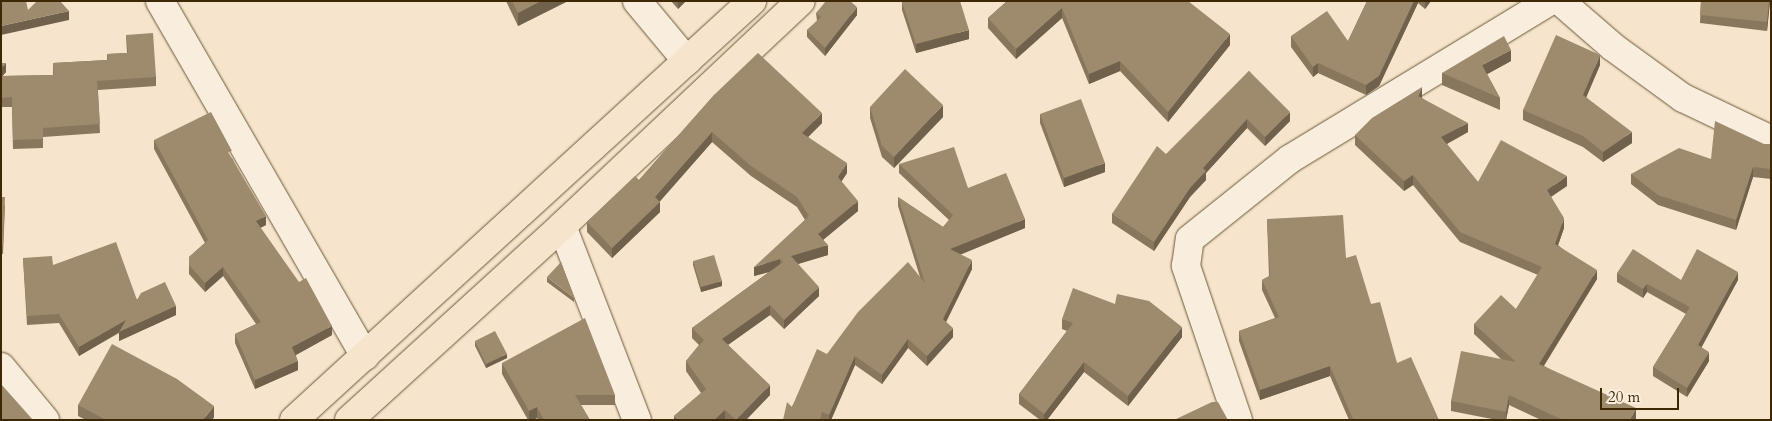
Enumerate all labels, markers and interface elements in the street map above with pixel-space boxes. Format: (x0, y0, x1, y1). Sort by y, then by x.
scale bar (1602, 378, 1681, 410)
text: 20 m (1608, 387, 1640, 407)

